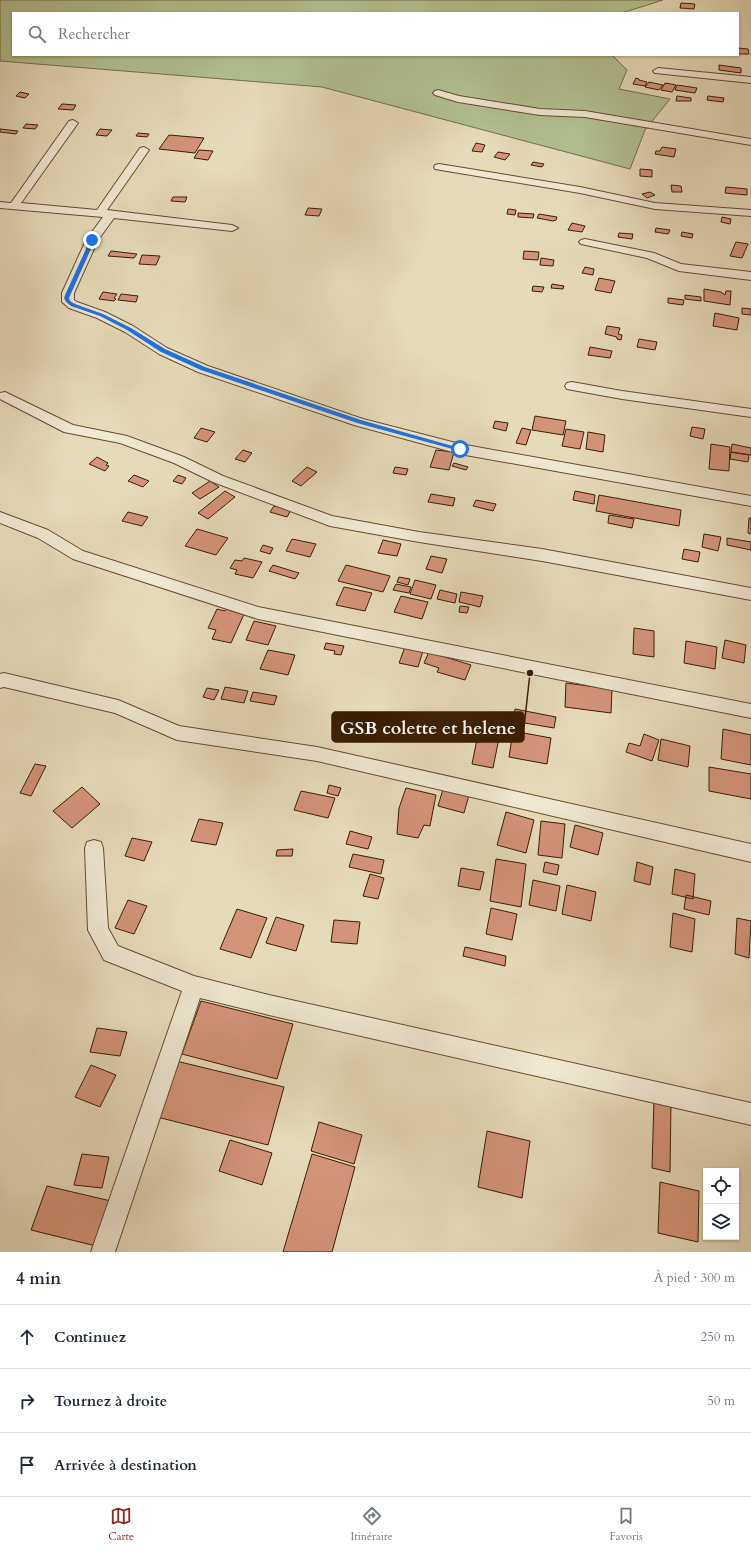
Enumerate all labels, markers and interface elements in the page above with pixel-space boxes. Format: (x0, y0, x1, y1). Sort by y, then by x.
search box (12, 12, 739, 56)
icon: search (26, 23, 48, 45)
text: Rechercher (58, 24, 130, 44)
route end (83, 231, 101, 249)
route start (451, 440, 469, 458)
callout: GSB colette et helene (332, 712, 524, 742)
text: GSB colette et helene (340, 716, 516, 741)
map controls (703, 1168, 739, 1240)
button: locate (703, 1168, 739, 1204)
button: layers (703, 1204, 739, 1240)
text: 4 min (16, 1267, 61, 1290)
text: À pied · 300 m (654, 1269, 735, 1287)
icon: ahead (16, 1326, 38, 1348)
text: Continuez (54, 1327, 126, 1347)
text: 250 m (701, 1328, 735, 1346)
icon: right (16, 1390, 38, 1412)
text: Tournez à droite (54, 1391, 167, 1411)
text: 50 m (707, 1392, 735, 1410)
icon: arrive (16, 1454, 38, 1476)
text: Arrivée à destination (54, 1455, 197, 1475)
tab: Carte (108, 1505, 134, 1544)
tab: Itinéraire (350, 1505, 393, 1544)
tab: Favoris (609, 1505, 643, 1544)

